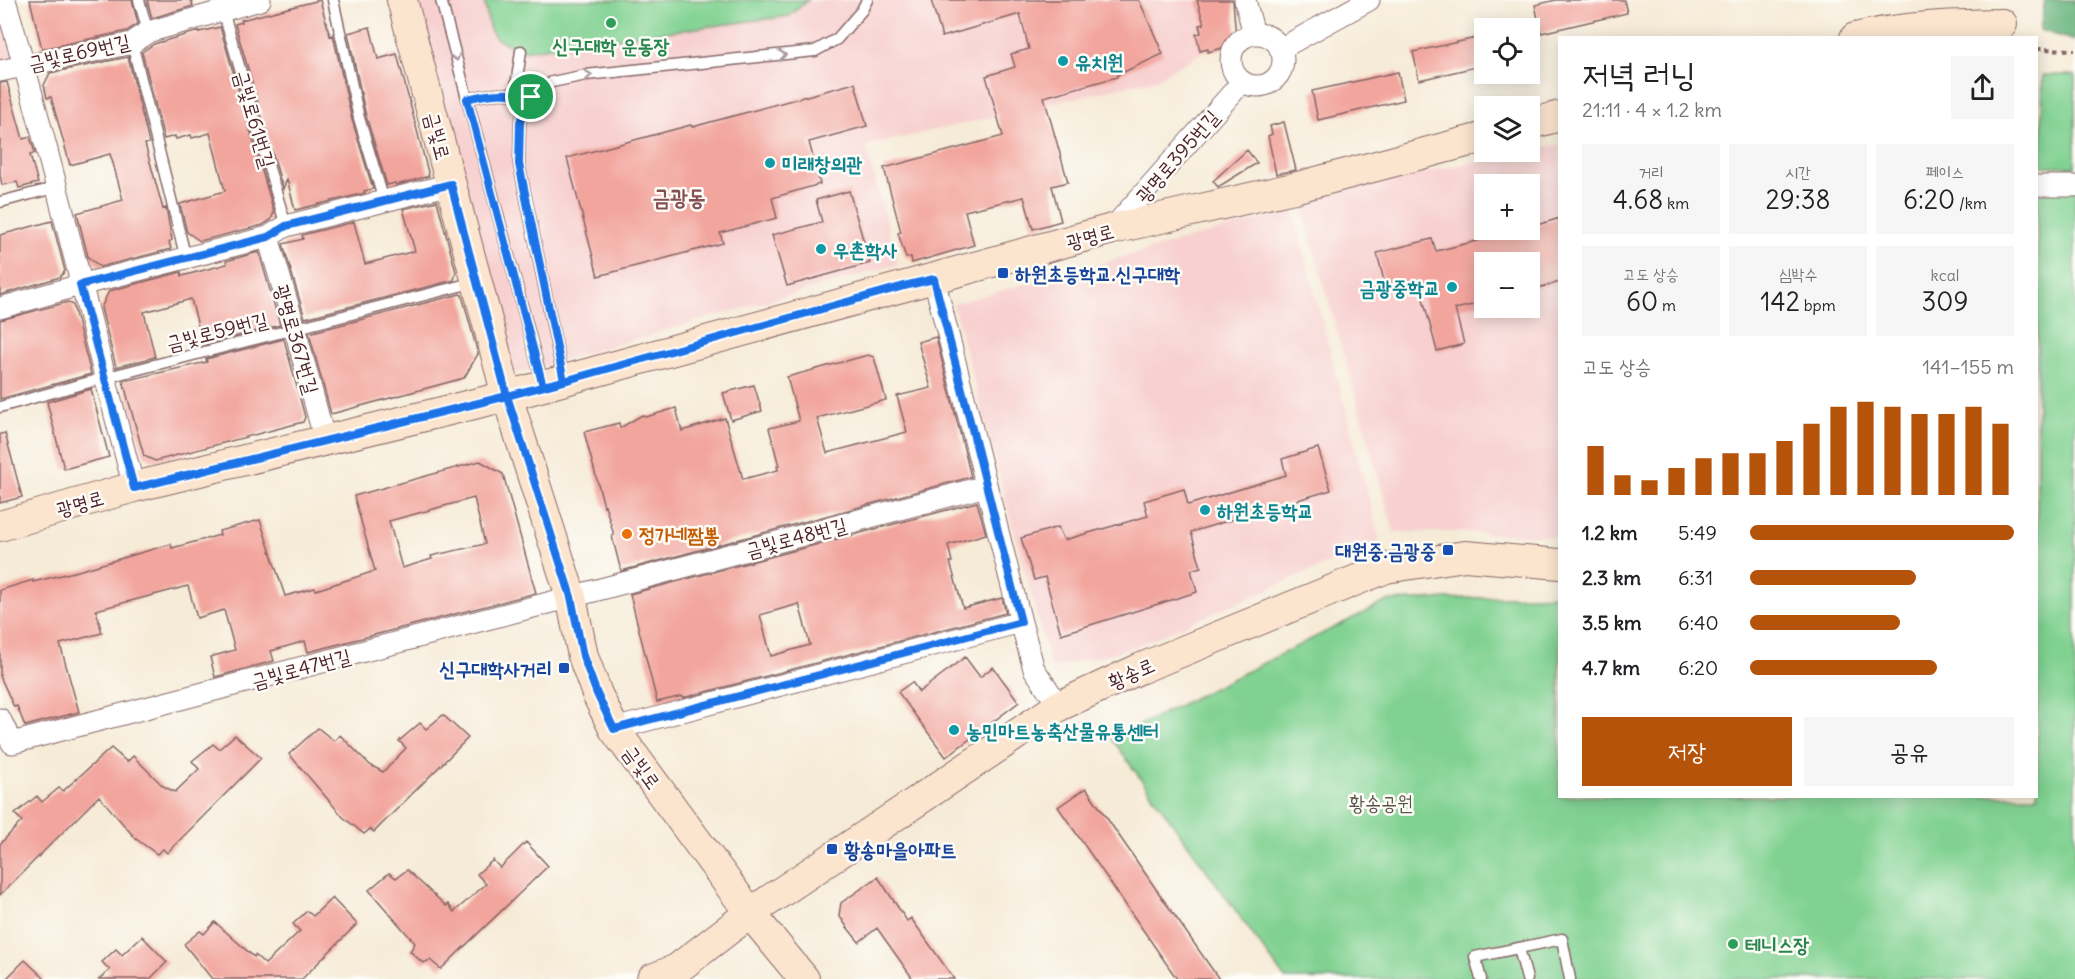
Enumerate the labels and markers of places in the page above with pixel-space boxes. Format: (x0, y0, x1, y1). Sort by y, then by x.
marker: 신구대학 운동장 (604, 16, 618, 30)
place label: 신구대학 운동장 (552, 33, 670, 58)
place label: 유치원 (1075, 49, 1123, 74)
marker: 유치원 (1056, 54, 1070, 68)
pin (505, 71, 556, 122)
place label: 미래창의관 (782, 151, 862, 176)
marker: 미래창의관 (763, 156, 777, 170)
place label: 우촌학사 (833, 237, 897, 262)
marker: 우촌학사 (814, 242, 828, 256)
place label: 하원초등학교.신구대학 (1015, 261, 1180, 286)
marker: 하원초등학교.신구대학 (996, 266, 1010, 280)
place label: 금광중학교 (1360, 275, 1440, 300)
marker: 금광중학교 (1445, 280, 1459, 294)
place label: 하원초등학교 (1217, 498, 1314, 523)
marker: 하원초등학교 (1198, 503, 1212, 517)
place label: 정가네짬뽕 (639, 522, 719, 547)
marker: 정가네짬뽕 (620, 527, 634, 541)
place label: 대원중.금광중 (1335, 538, 1436, 563)
marker: 대원중.금광중 (1441, 543, 1455, 557)
place label: 신구대학사거리 (439, 656, 552, 681)
marker: 신구대학사거리 (557, 661, 571, 675)
place label: 농민마트농축산물유통센터 (966, 718, 1159, 743)
marker: 농민마트농축산물유통센터 (947, 723, 961, 737)
place label: 황송마을아파트 (844, 837, 957, 862)
marker: 황송마을아파트 (825, 842, 839, 856)
place label: 테니스장 (1745, 932, 1809, 957)
marker: 테니스장 (1726, 937, 1740, 951)

